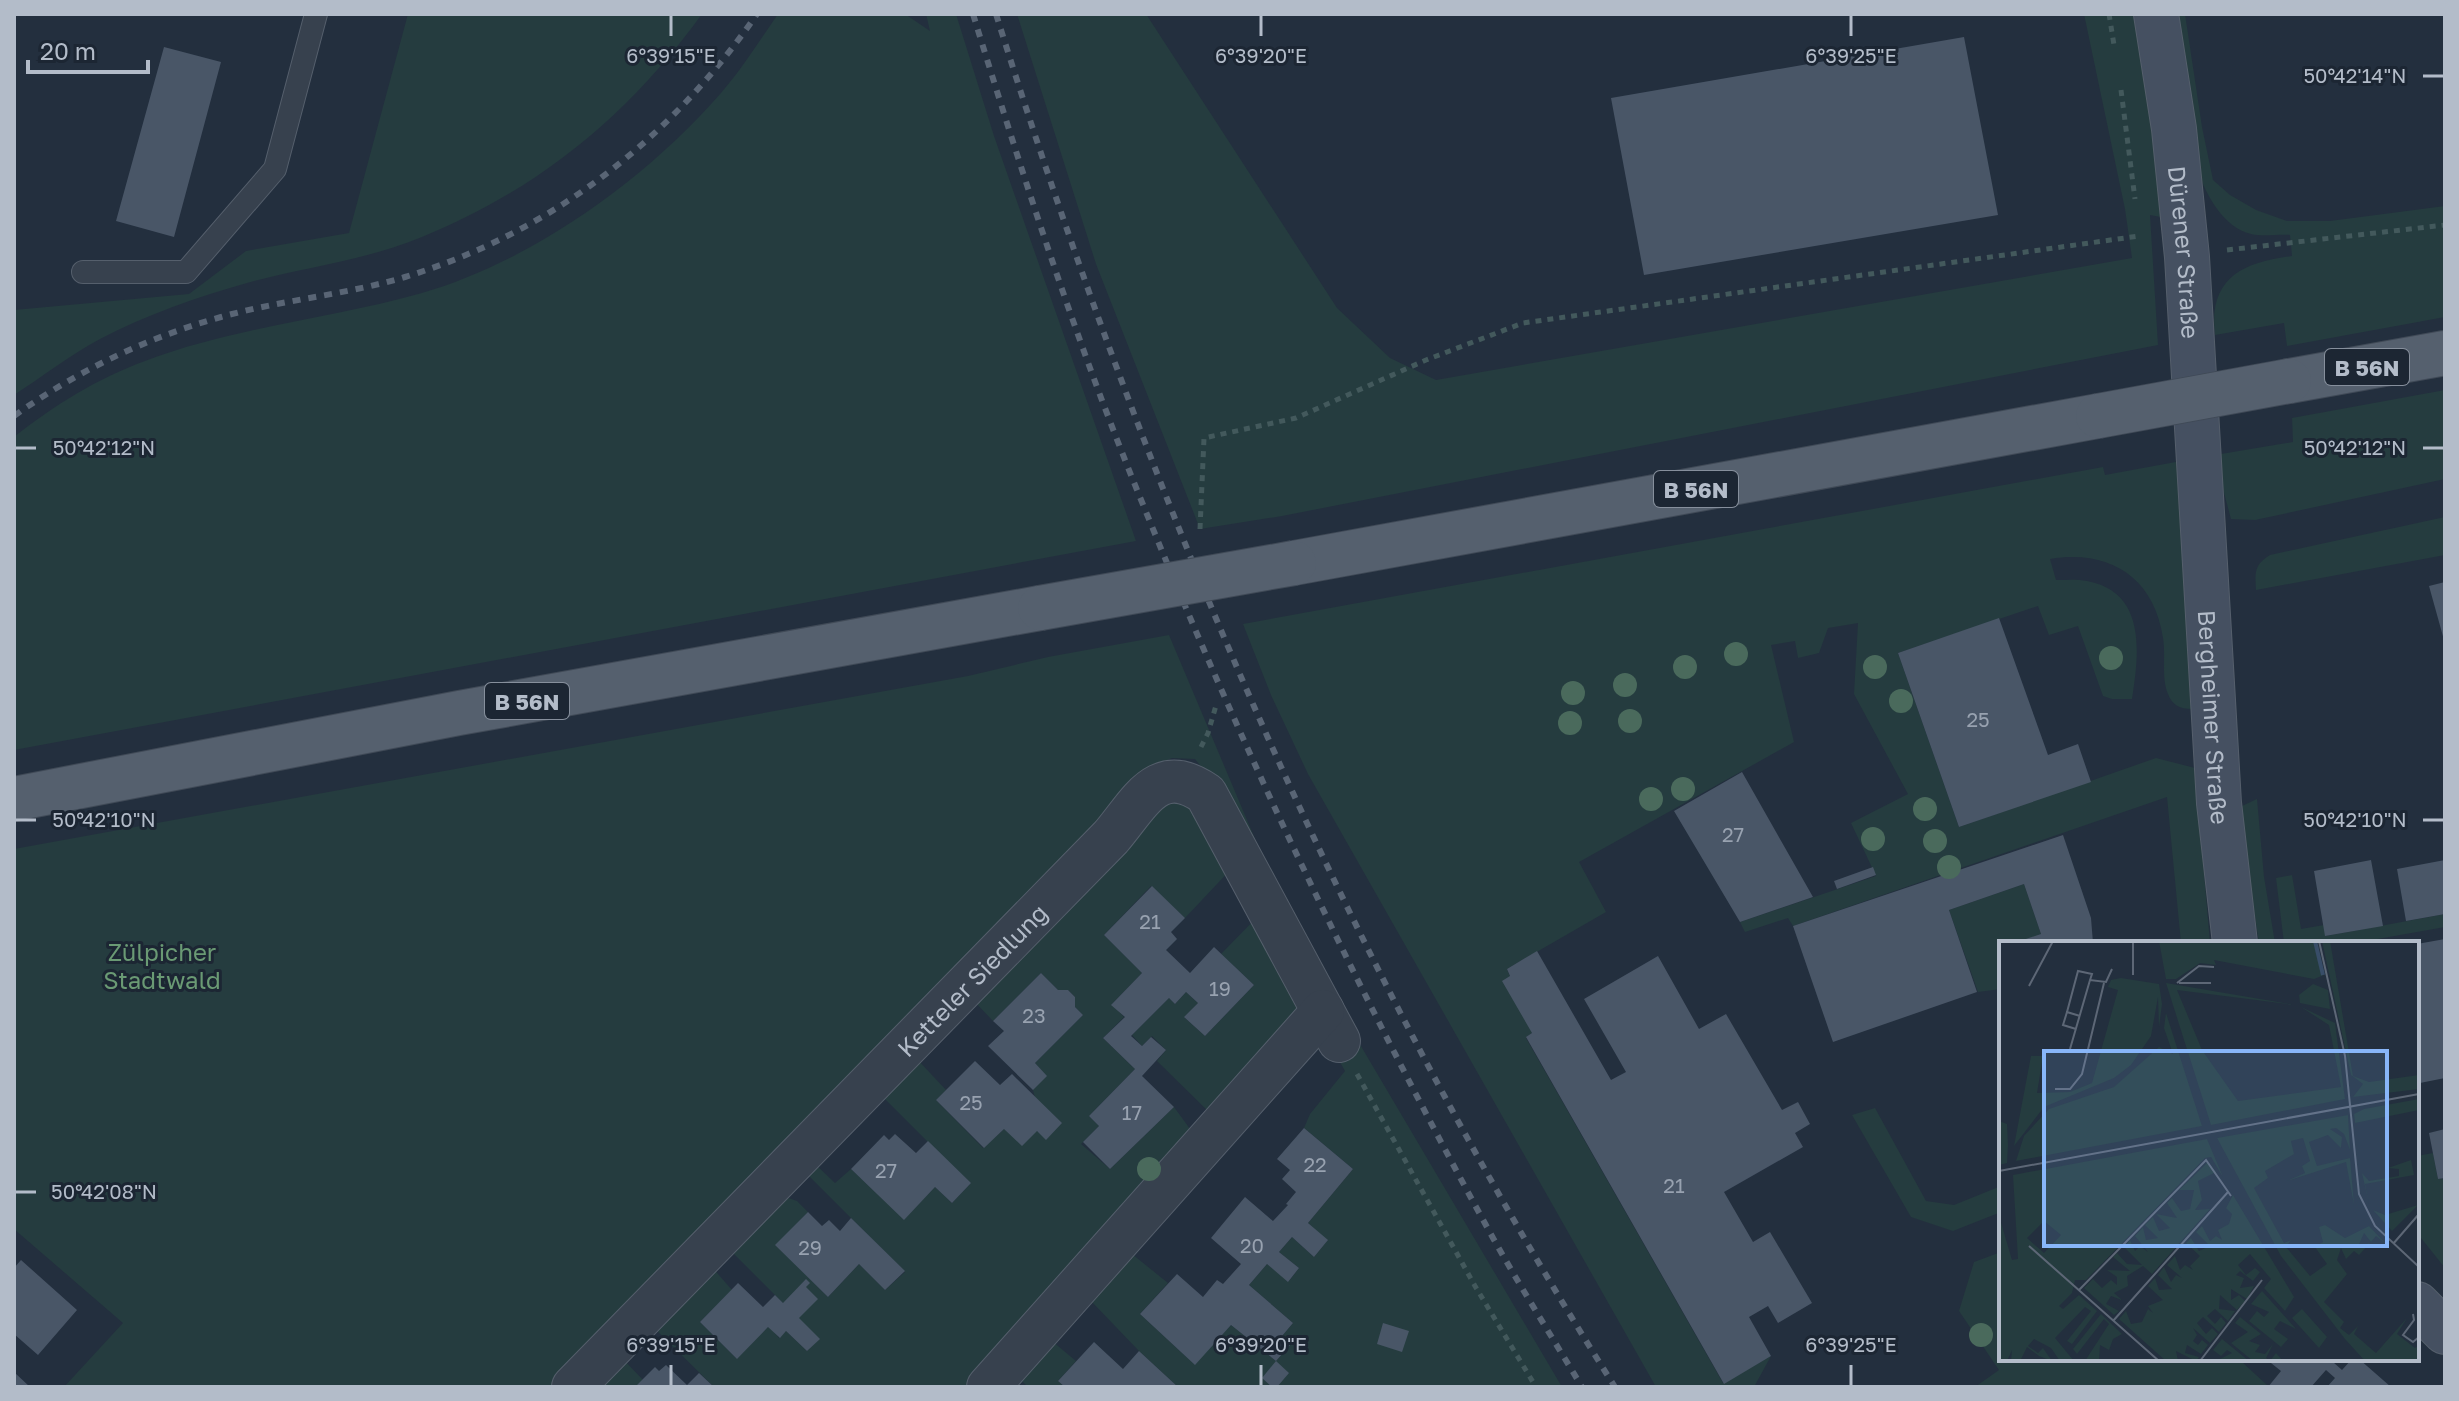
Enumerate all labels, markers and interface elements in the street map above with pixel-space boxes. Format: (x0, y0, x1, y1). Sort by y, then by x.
scale bar (28, 24, 148, 74)
text: 20 m (40, 36, 96, 65)
text: 6°39'15"E (626, 43, 716, 67)
text: 6°39'20"E (1215, 43, 1307, 67)
text: 6°39'25"E (1805, 43, 1897, 67)
text: 50°42'14"N (2303, 63, 2407, 87)
street label: Dürener Straße (2163, 164, 2206, 339)
road number: B 56N (2325, 349, 2409, 385)
text: 50°42'12"N (53, 435, 155, 459)
text: 50°42'12"N (2304, 435, 2406, 459)
road number: B 56N (1654, 471, 1738, 507)
street label: Bergheimer Straße (2193, 609, 2236, 826)
road number: B 56N (485, 683, 569, 719)
house number: 25 (1966, 707, 1990, 731)
text: 50°42'10"N (52, 807, 156, 831)
text: 50°42'10"N (2303, 807, 2407, 831)
house number: 27 (1722, 822, 1744, 846)
street label: Ketteler Siedlung (891, 897, 1053, 1062)
house number: 21 (1139, 909, 1161, 933)
park label: Zülpicher Stadtwald (103, 937, 221, 994)
inset map (1999, 941, 2419, 1361)
house number: 19 (1209, 976, 1231, 1000)
house number: 23 (1022, 1003, 1046, 1027)
house number: 25 (959, 1090, 983, 1114)
house number: 17 (1122, 1100, 1142, 1124)
house number: 22 (1303, 1152, 1327, 1176)
house number: 27 (875, 1158, 897, 1182)
house number: 21 (1663, 1173, 1685, 1197)
text: 50°42'08"N (51, 1179, 157, 1203)
house number: 20 (1240, 1233, 1264, 1257)
house number: 29 (798, 1235, 822, 1259)
text: 6°39'15"E (626, 1332, 716, 1356)
text: 6°39'20"E (1215, 1332, 1307, 1356)
text: 6°39'25"E (1805, 1332, 1897, 1356)

